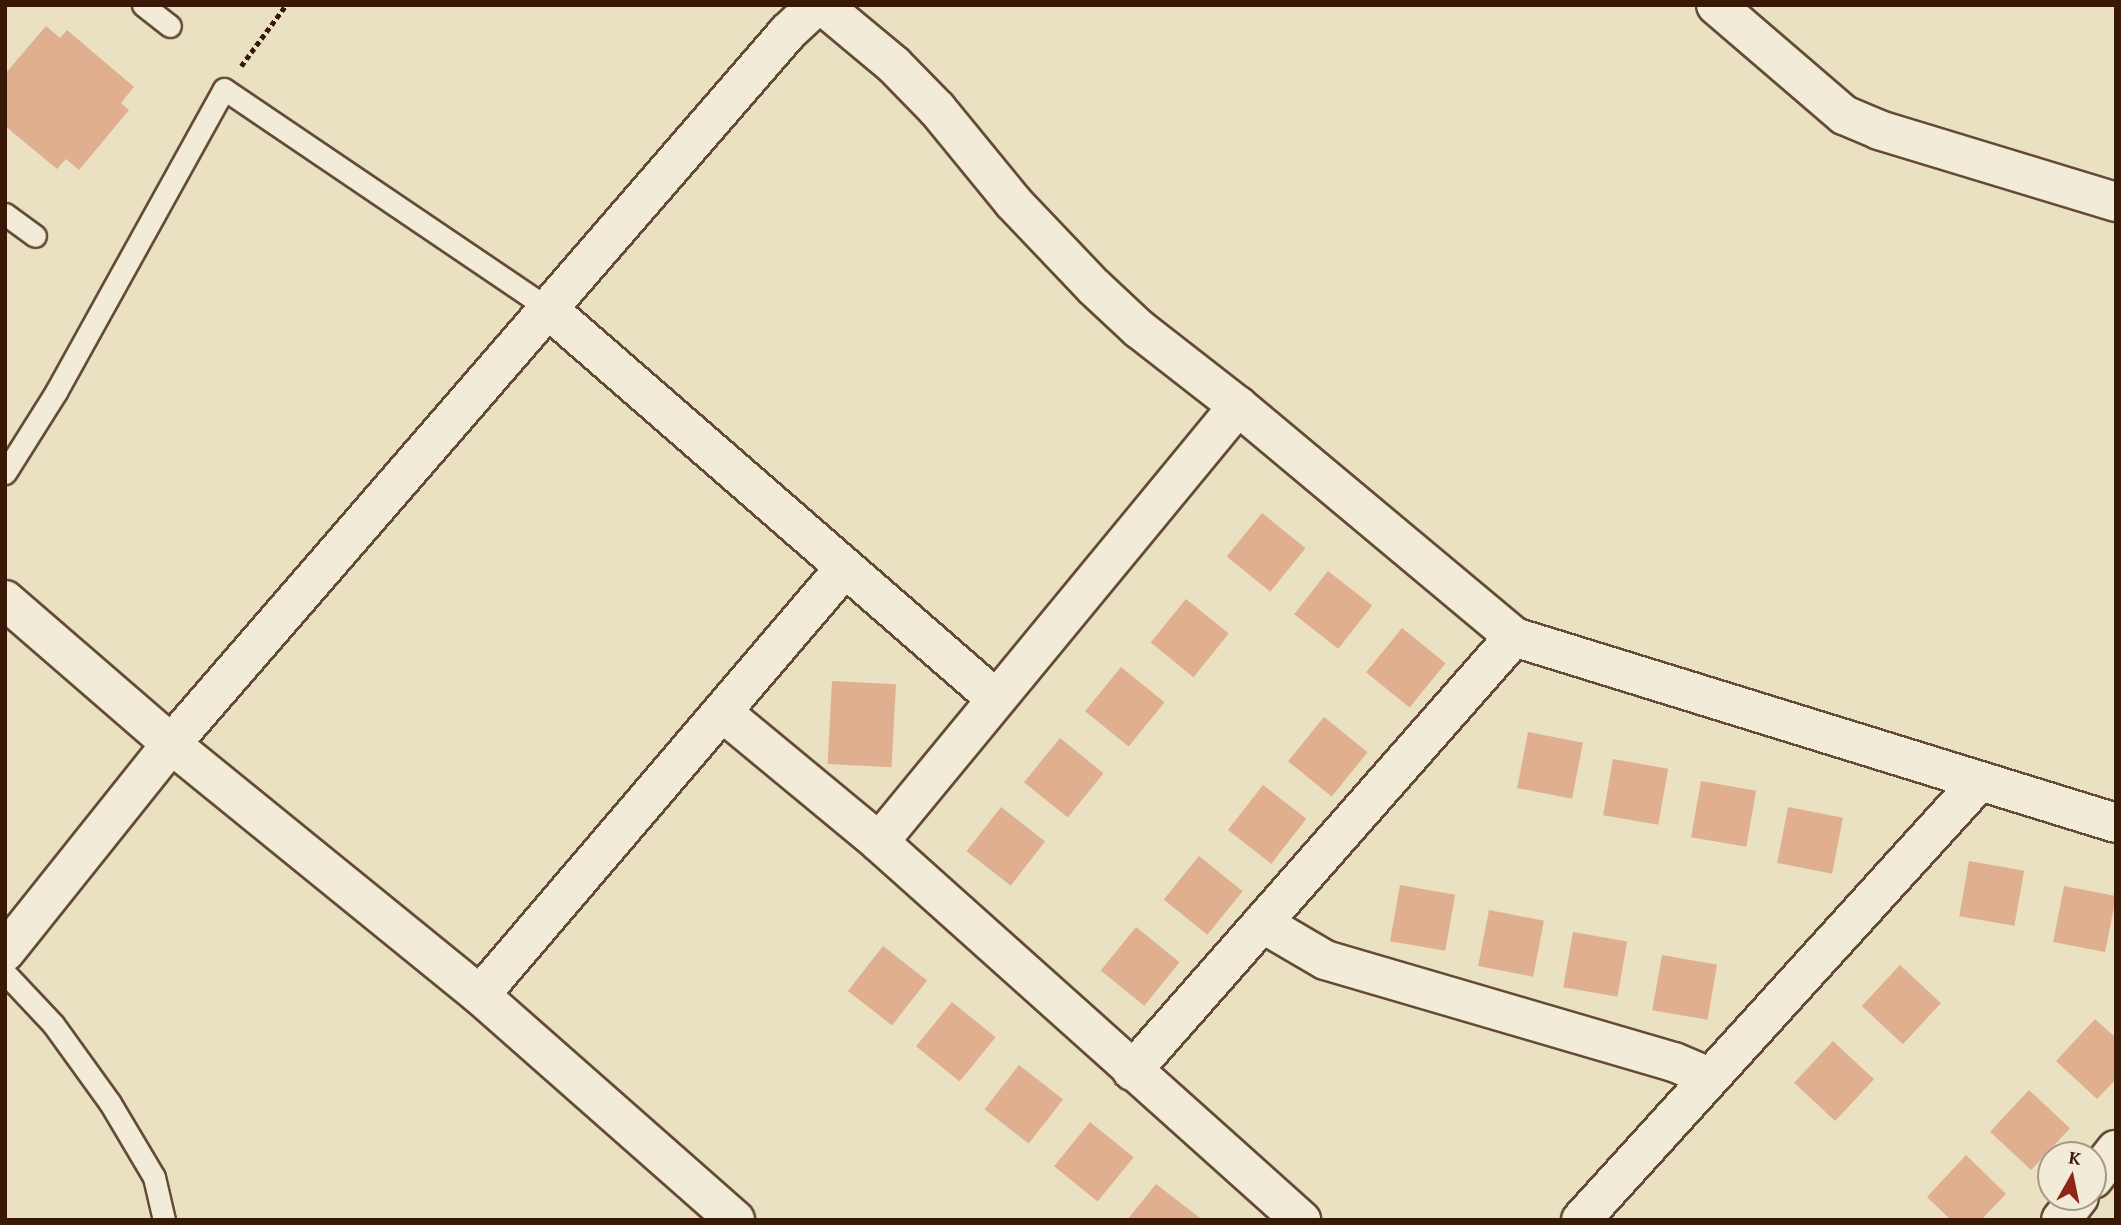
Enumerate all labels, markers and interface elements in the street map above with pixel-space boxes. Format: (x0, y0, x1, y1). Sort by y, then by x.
north arrow (2037, 1141, 2107, 1211)
text: K (2067, 1142, 2083, 1172)

